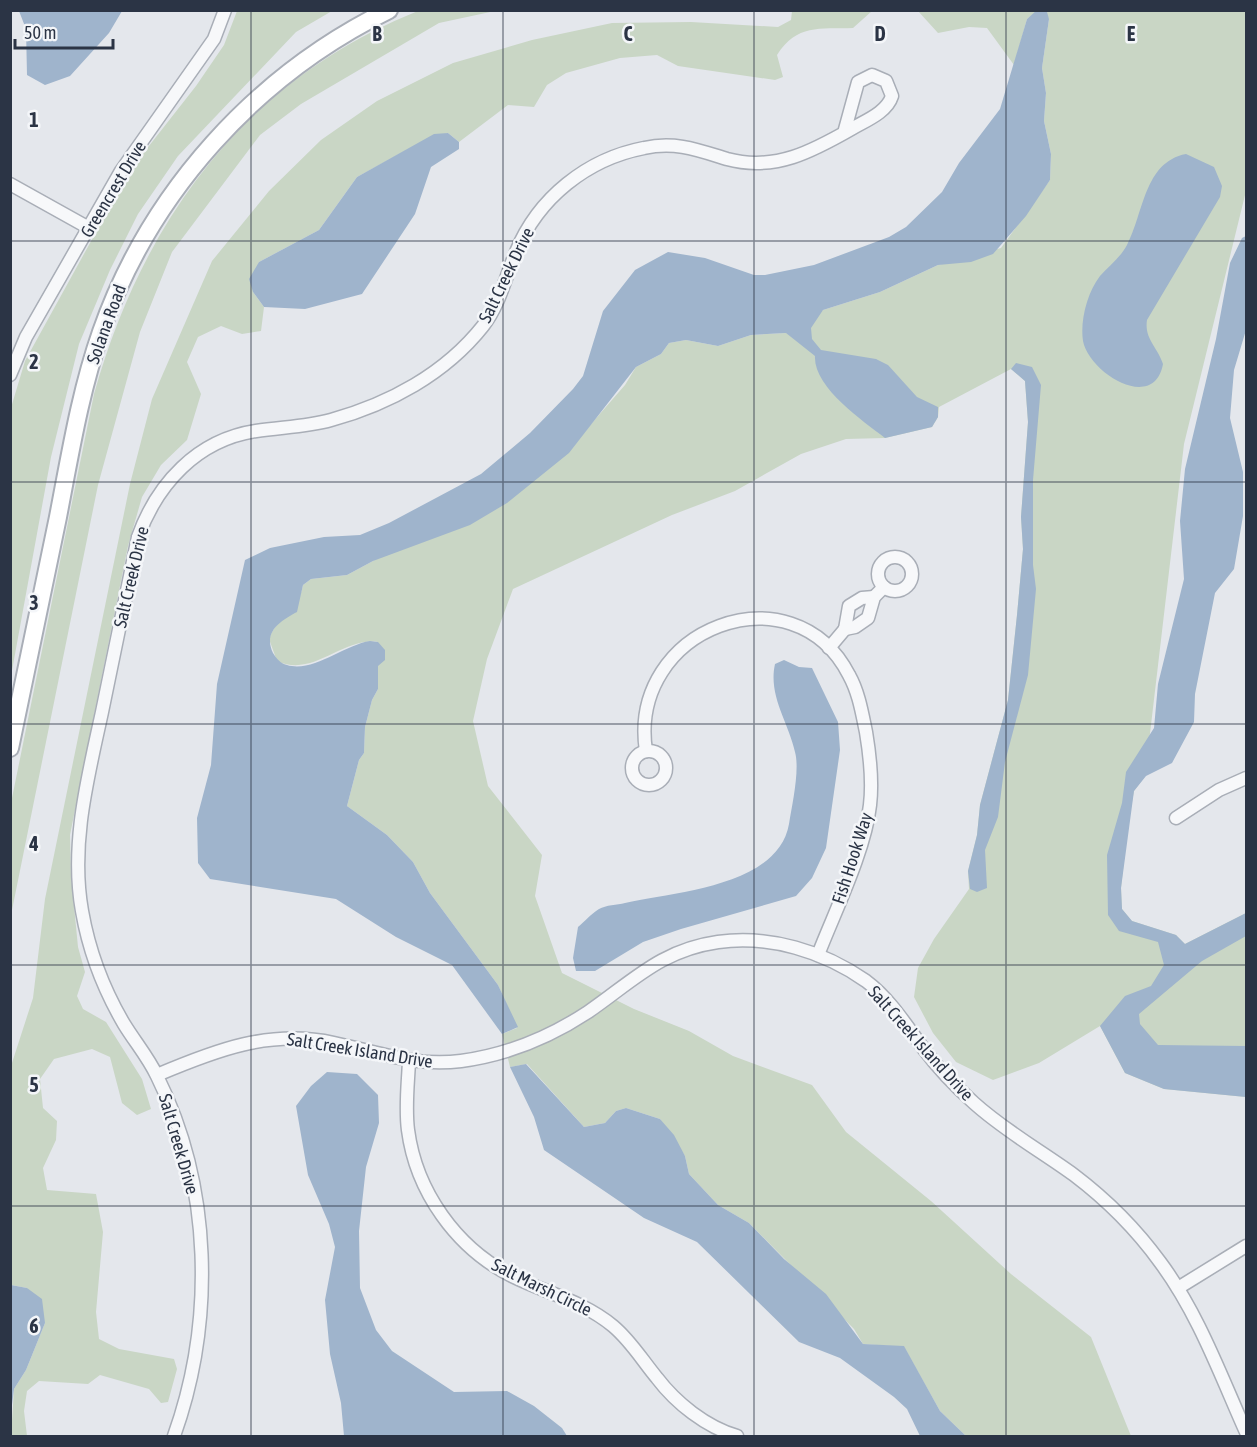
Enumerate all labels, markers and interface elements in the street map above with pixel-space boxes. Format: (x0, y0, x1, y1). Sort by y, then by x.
scale bar (15, 12, 112, 50)
text: 50 m (24, 22, 56, 43)
text: B (372, 22, 382, 45)
text: C (624, 22, 633, 45)
text: D (874, 22, 886, 45)
text: E (1127, 22, 1136, 45)
text: 1 (29, 108, 39, 131)
street label: Greencrest Drive (76, 137, 150, 241)
street label: Salt Creek Drive (474, 224, 538, 326)
street label: Solana Road (82, 281, 130, 367)
text: 2 (29, 350, 39, 373)
street label: Salt Creek Drive (109, 524, 153, 630)
text: 3 (29, 591, 39, 614)
street label: Fish Hook Way (827, 810, 877, 906)
text: 4 (28, 832, 39, 855)
street label: Salt Creek Island Drive (864, 981, 978, 1105)
street label: Salt Creek Island Drive (286, 1028, 434, 1072)
text: 5 (29, 1073, 39, 1096)
street label: Salt Creek Drive (155, 1091, 203, 1197)
street label: Salt Marsh Circle (489, 1254, 595, 1320)
text: 6 (29, 1314, 39, 1337)

